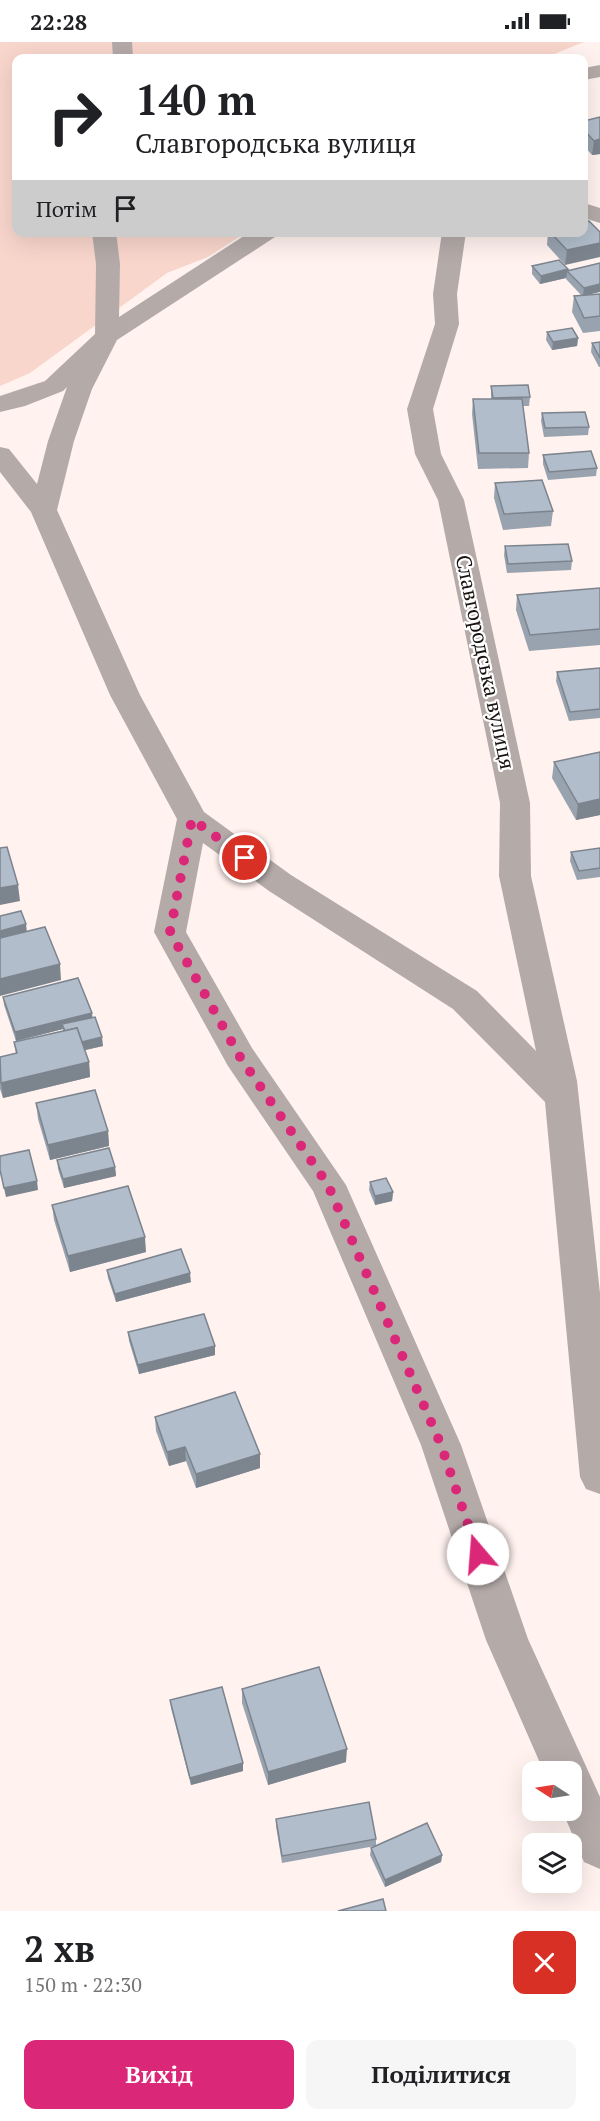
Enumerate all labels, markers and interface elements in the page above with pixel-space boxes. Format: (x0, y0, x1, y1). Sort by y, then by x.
text: 22:28 (30, 7, 87, 36)
text: 140 m (135, 71, 256, 127)
icon: right (36, 78, 114, 156)
text: Славгородська вулиця (135, 125, 416, 161)
icon: arrive (109, 192, 142, 225)
text: Потім (36, 194, 97, 223)
street label: Славгородська вулиця (450, 552, 522, 772)
pin (219, 832, 270, 883)
icon: arrive (228, 841, 261, 874)
position arrow (446, 1522, 510, 1586)
north arrow (522, 1761, 582, 1821)
map controls (522, 1761, 582, 1893)
button: layers (522, 1833, 582, 1893)
text: 2 хв (24, 1925, 95, 1972)
button: close (513, 1931, 576, 1994)
text: 150 m · 22:30 (24, 1971, 142, 1998)
button: Вихід (24, 2040, 294, 2109)
button: Поділитися (306, 2040, 576, 2109)

